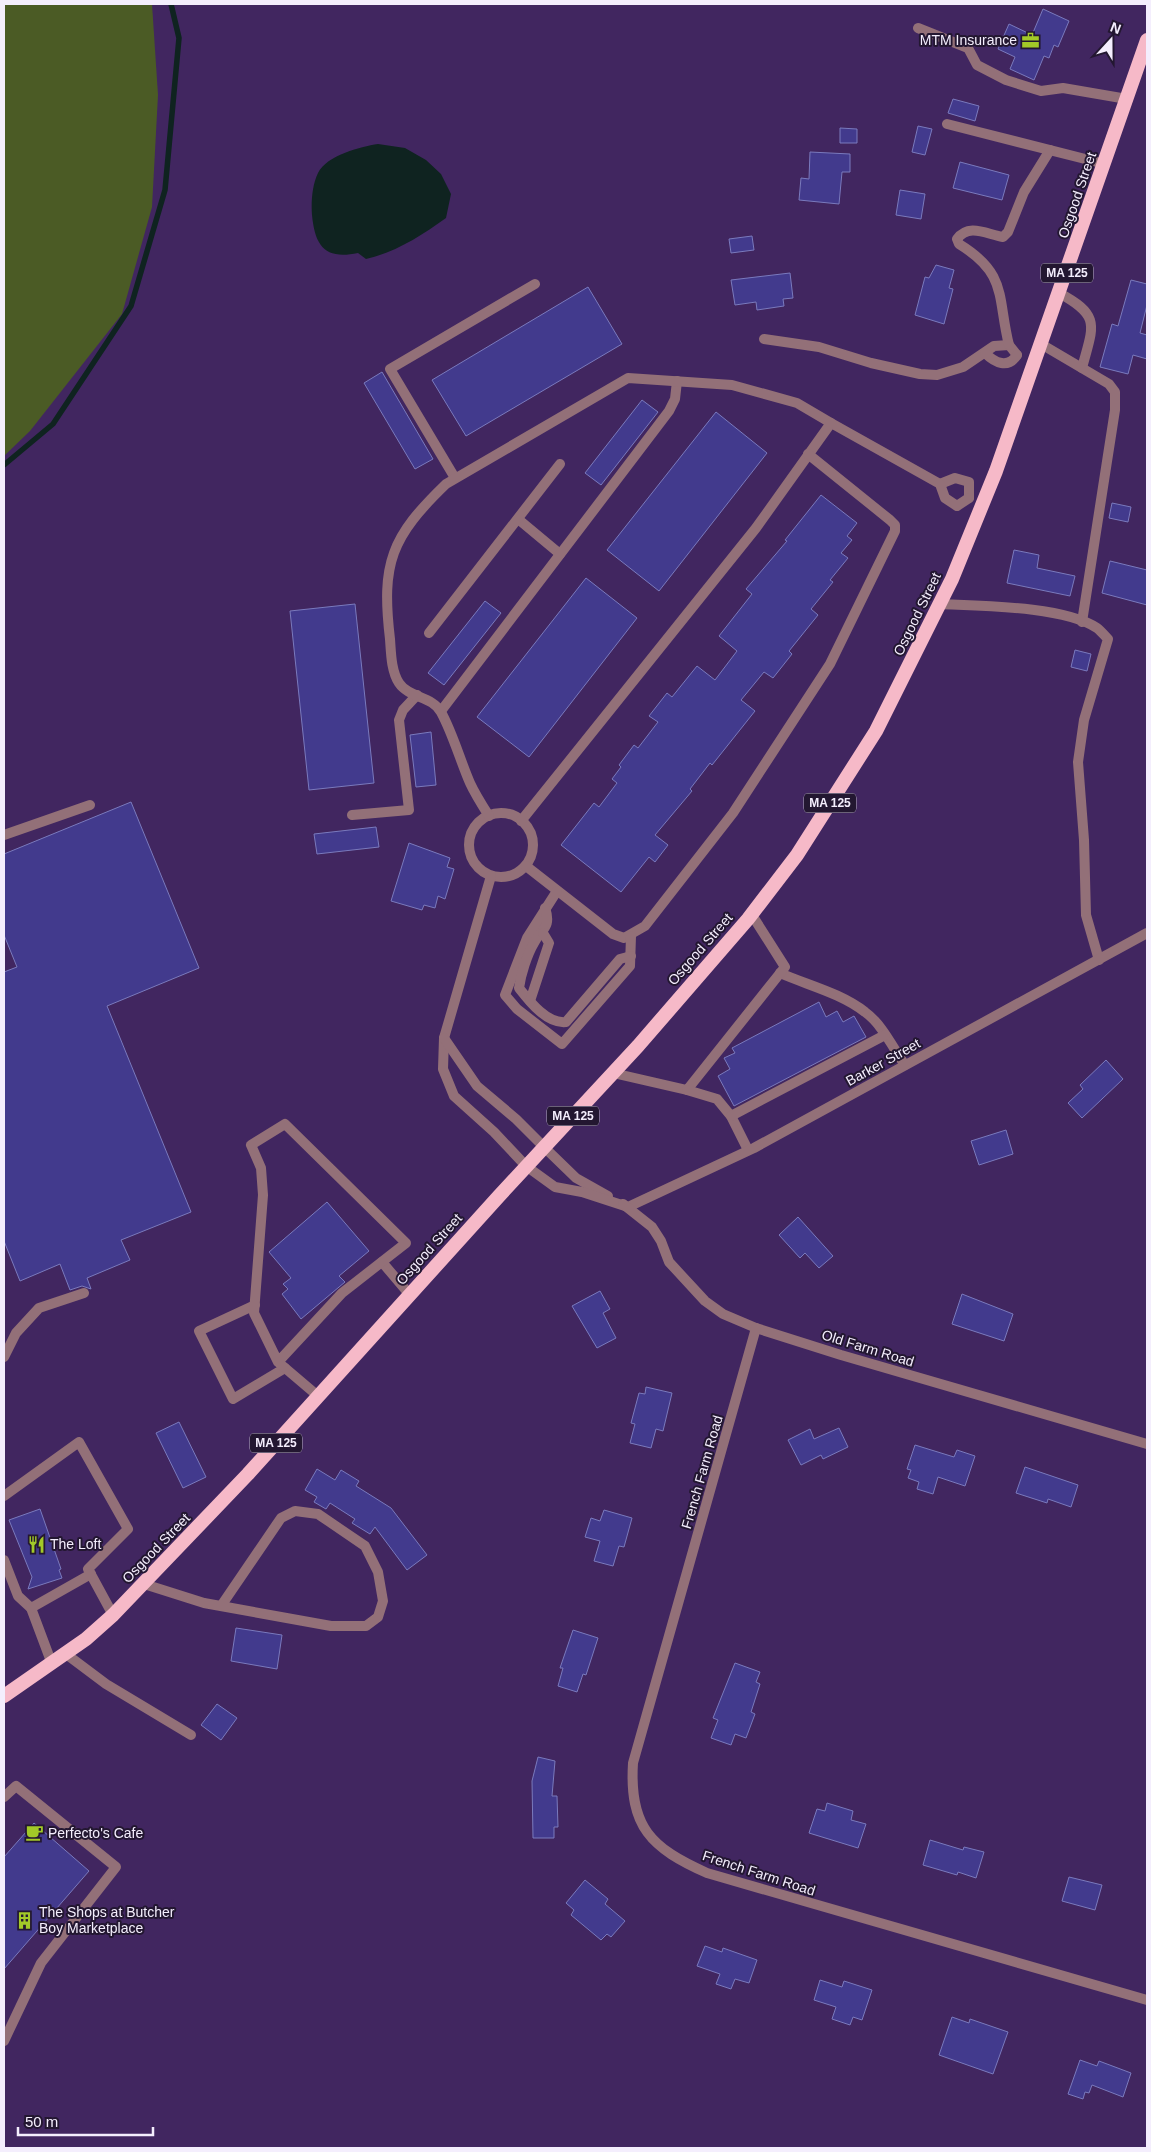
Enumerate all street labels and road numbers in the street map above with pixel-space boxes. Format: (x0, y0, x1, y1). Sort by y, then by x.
street label: Osgood Street (1055, 150, 1099, 240)
road number: MA 125 (1041, 264, 1093, 282)
street label: Osgood Street (890, 570, 944, 658)
road number: MA 125 (804, 794, 856, 812)
street label: Osgood Street (664, 910, 736, 988)
street label: Barker Street (843, 1035, 923, 1089)
road number: MA 125 (547, 1106, 599, 1126)
street label: Osgood Street (393, 1210, 465, 1288)
street label: Old Farm Road (820, 1326, 916, 1370)
street label: French Farm Road (678, 1413, 726, 1531)
road number: MA 125 (250, 1434, 302, 1452)
street label: Osgood Street (119, 1510, 193, 1586)
street label: French Farm Road (701, 1847, 817, 1899)

